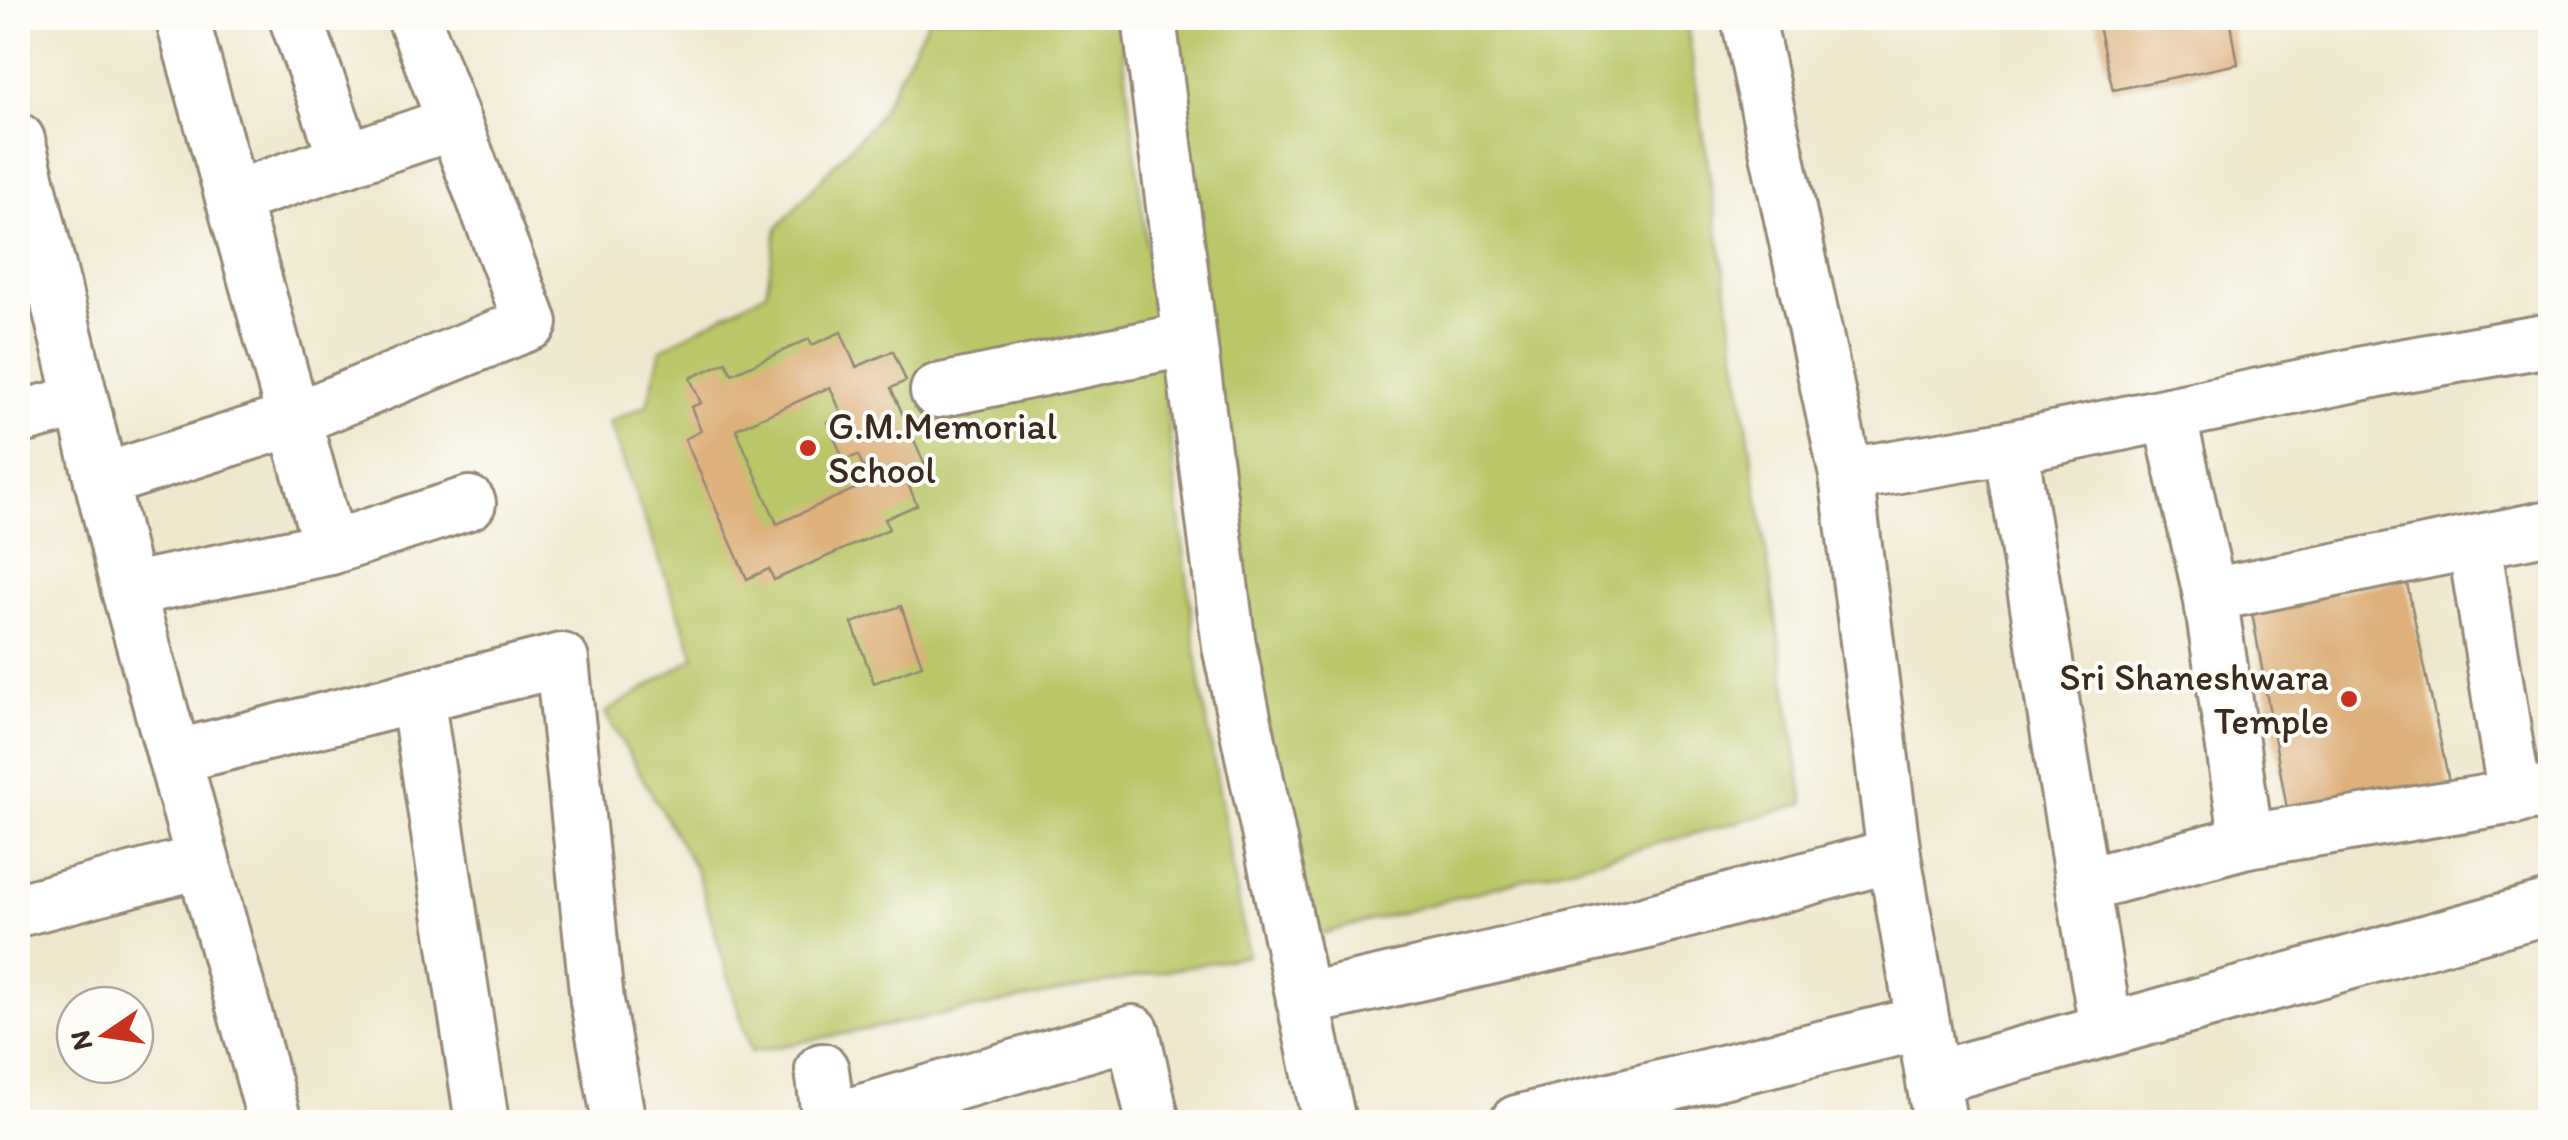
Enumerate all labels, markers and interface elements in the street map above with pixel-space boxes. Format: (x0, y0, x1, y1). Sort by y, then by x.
place label: G.M.Memorial School (828, 403, 1057, 493)
marker: G.M.Memorial School (797, 437, 819, 459)
place label: Sri Shaneshwara Temple (2059, 654, 2329, 744)
marker: Sri Shaneshwara Temple (2338, 688, 2360, 710)
north arrow (55, 985, 155, 1085)
text: N (62, 1028, 99, 1054)

